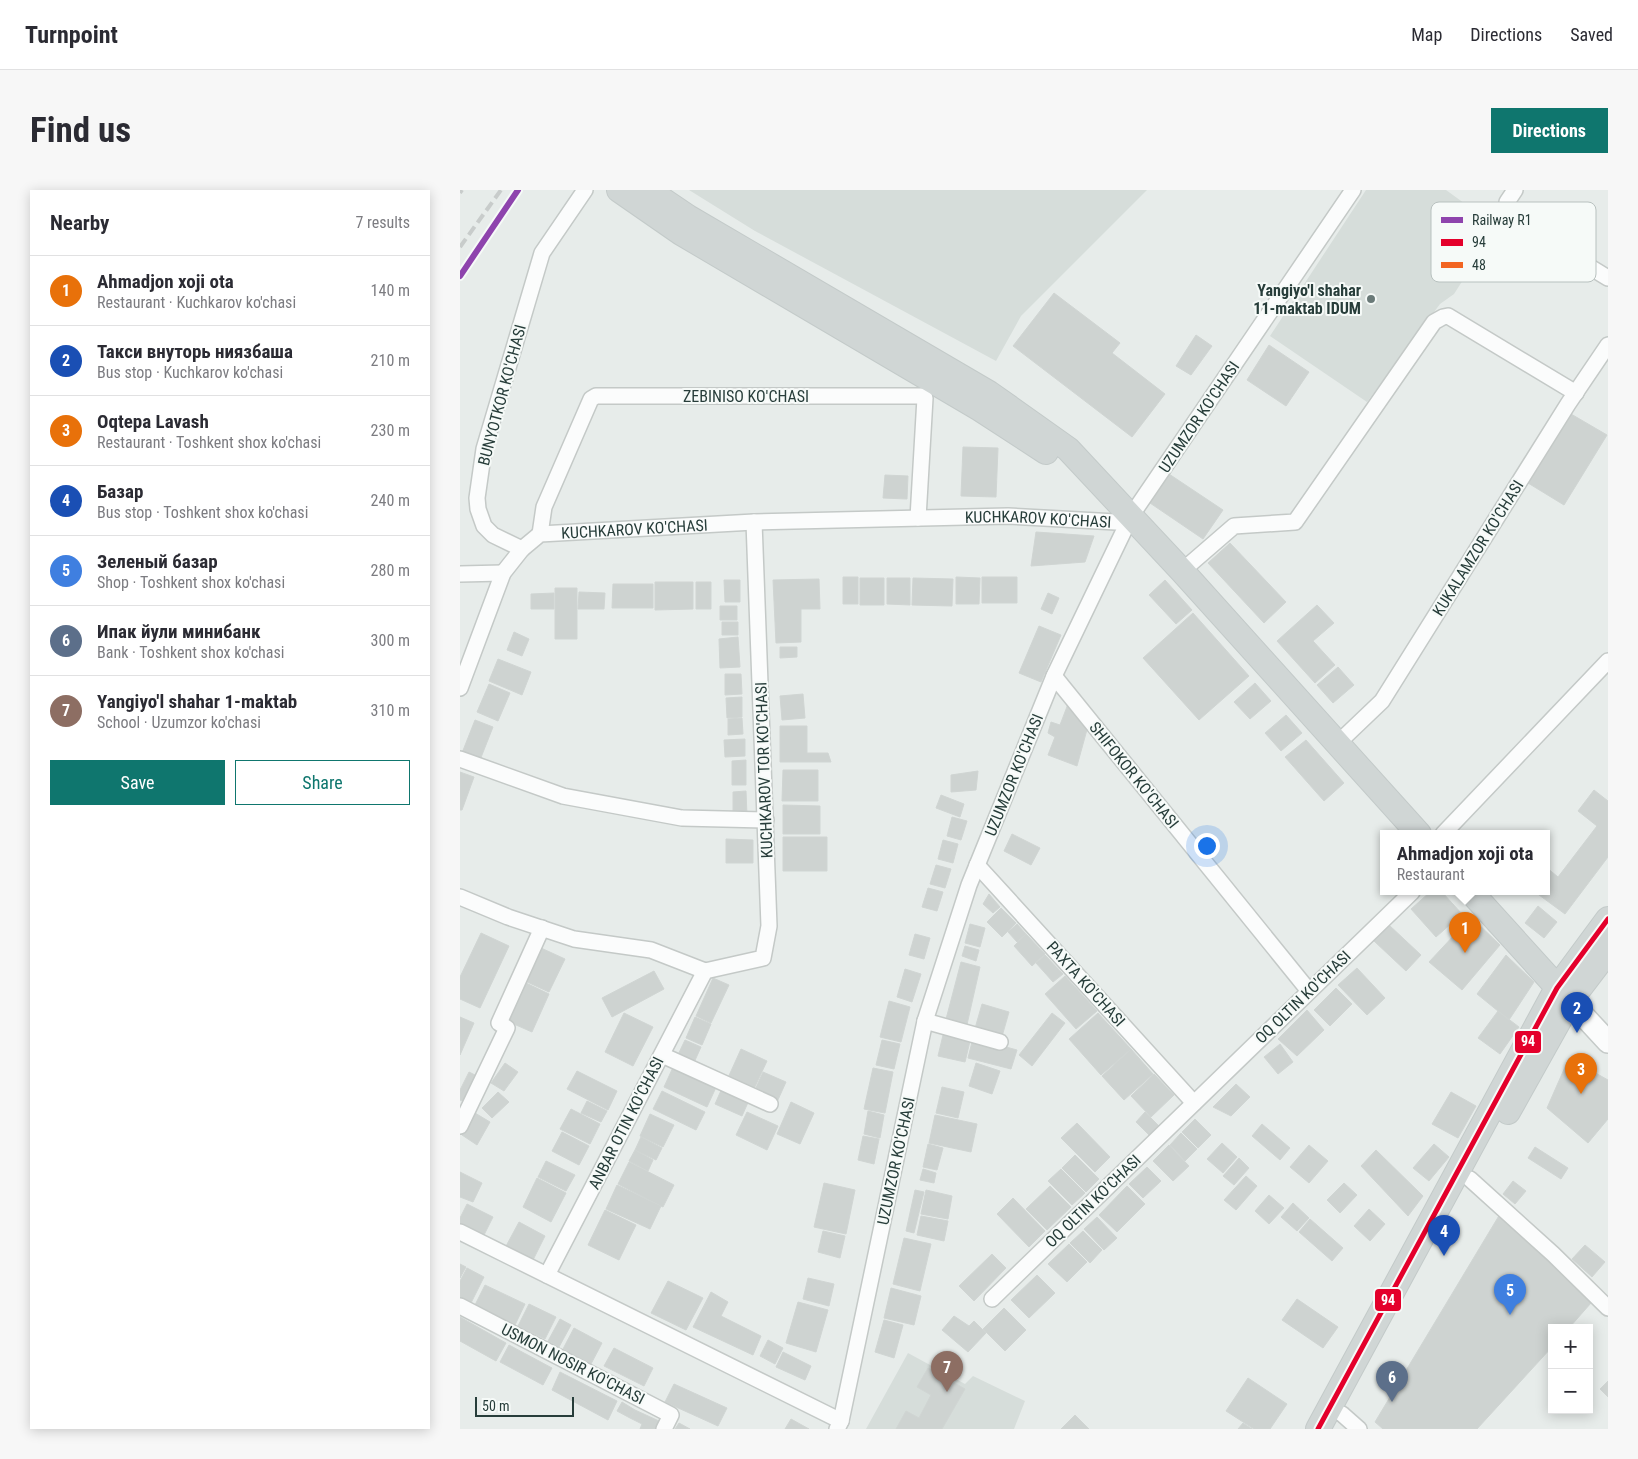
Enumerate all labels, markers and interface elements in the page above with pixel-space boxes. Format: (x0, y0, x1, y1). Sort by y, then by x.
text: Turnpoint (25, 21, 118, 49)
text: Map (1411, 24, 1442, 45)
text: Directions (1470, 24, 1542, 45)
text: Saved (1570, 24, 1613, 45)
button: Directions (1491, 108, 1608, 153)
text: Find us (30, 110, 131, 151)
legend (1431, 202, 1596, 282)
text: Nearby (50, 211, 109, 235)
text: Railway R1 (1472, 212, 1532, 228)
text: 7 results (355, 213, 410, 232)
text: 94 (1472, 234, 1486, 250)
text: 48 (1472, 257, 1486, 273)
text: Ahmadjon xoji ota (97, 270, 234, 293)
text: 1 (62, 281, 70, 300)
text: 140 m (371, 281, 410, 300)
place label: Yangiyo'l shahar 11-maktab IDUM (1253, 281, 1361, 318)
text: Restaurant · Kuchkarov ko'chasi (97, 293, 296, 312)
marker: Yangiyo'l shahar 11-maktab IDUM (1365, 293, 1377, 305)
street label: BUNYOTKOR KO'CHASI (474, 322, 530, 468)
text: Такси внуторь ниязбаша (97, 340, 293, 363)
text: 2 (62, 351, 70, 370)
text: 210 m (371, 351, 410, 370)
street label: UZUMZOR KO'CHASI (1155, 358, 1243, 476)
text: Bus stop · Kuchkarov ko'chasi (97, 363, 283, 382)
street label: ZEBINISO KO'CHASI (683, 387, 809, 406)
text: Oqtepa Lavash (97, 410, 209, 433)
text: 3 (62, 421, 70, 440)
text: 230 m (371, 421, 410, 440)
text: Restaurant · Toshkent shox ko'chasi (97, 433, 321, 452)
street label: KUKALAMZOR KO'CHASI (1429, 477, 1527, 619)
text: Базар (97, 480, 143, 503)
text: 4 (62, 491, 70, 510)
text: 240 m (371, 491, 410, 510)
text: Bus stop · Toshkent shox ko'chasi (97, 503, 308, 522)
street label: KUCHKAROV KO'CHASI (965, 506, 1112, 531)
street label: KUCHKAROV KO'CHASI (561, 515, 708, 542)
text: Зеленый базар (97, 550, 218, 573)
text: 5 (62, 561, 70, 580)
text: 280 m (371, 561, 410, 580)
text: Shop · Toshkent shox ko'chasi (97, 573, 285, 592)
text: Ипак йули минибанк (97, 620, 261, 643)
text: 6 (62, 631, 70, 650)
text: 300 m (371, 631, 410, 650)
text: Bank · Toshkent shox ko'chasi (97, 643, 284, 662)
street label: KUCHKAROV TOR KO'CHASI (751, 682, 777, 858)
text: Yangiyo'l shahar 1-maktab (97, 690, 297, 713)
text: 7 (62, 701, 70, 720)
text: 310 m (371, 701, 410, 720)
street label: UZUMZOR KO'CHASI (981, 711, 1047, 839)
text: School · Uzumzor ko'chasi (97, 713, 261, 732)
street label: SHIFOKOR KO'CHASI (1085, 718, 1183, 832)
button: Save (50, 760, 225, 805)
button: Share (235, 760, 410, 805)
popup (1380, 830, 1550, 895)
your location (1194, 833, 1220, 859)
text: Ahmadjon xoji ota (1397, 842, 1533, 865)
text: Restaurant (1397, 865, 1465, 884)
pin: 1 (1449, 912, 1481, 953)
street label: PAXTA KO'CHASI (1043, 938, 1129, 1030)
street label: OQ OLTIN KO'CHASI (1251, 947, 1355, 1047)
pin: 2 (1561, 992, 1593, 1033)
line badge: 94 (1514, 1030, 1542, 1054)
text: 94 (1521, 1033, 1535, 1049)
pin: 3 (1565, 1053, 1597, 1094)
street label: ANBAR OTIN KO'CHASI (584, 1054, 668, 1192)
street label: UZUMZOR KO'CHASI (873, 1095, 919, 1227)
street label: OQ OLTIN KO'CHASI (1041, 1151, 1145, 1251)
pin: 4 (1428, 1215, 1460, 1256)
pin: 5 (1494, 1274, 1526, 1315)
line badge: 94 (1374, 1288, 1402, 1312)
text: 94 (1381, 1292, 1395, 1308)
street label: USMON NOSIR KO'CHASI (498, 1320, 648, 1408)
map controls (1548, 1324, 1593, 1414)
button: + (1548, 1324, 1593, 1369)
pin: 7 (931, 1351, 963, 1392)
pin: 6 (1376, 1361, 1408, 1402)
button: − (1548, 1369, 1593, 1414)
scale bar (475, 1394, 574, 1417)
text: 50 m (482, 1398, 510, 1414)

